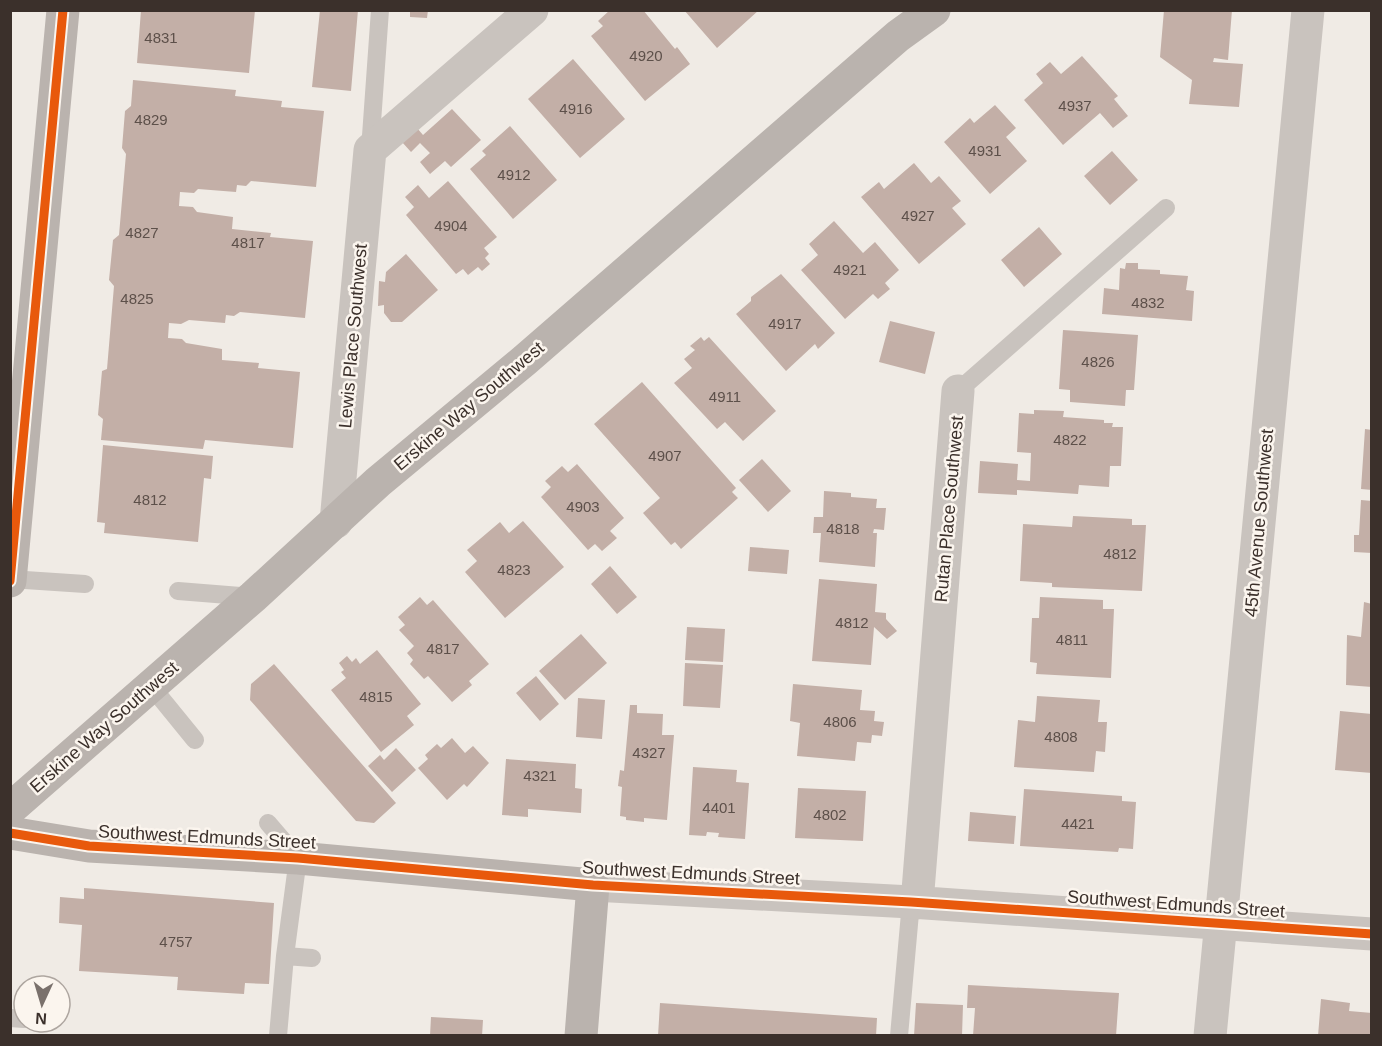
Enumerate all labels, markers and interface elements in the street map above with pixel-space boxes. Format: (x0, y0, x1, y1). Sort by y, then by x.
house number: 4831 (144, 29, 178, 46)
house number: 4920 (629, 47, 663, 64)
house number: 4937 (1058, 97, 1092, 114)
house number: 4916 (559, 100, 593, 117)
house number: 4829 (134, 111, 168, 128)
house number: 4931 (968, 142, 1002, 159)
house number: 4912 (497, 166, 531, 183)
house number: 4927 (901, 207, 935, 224)
house number: 4904 (434, 217, 468, 234)
house number: 4827 (125, 224, 159, 241)
house number: 4817 (231, 234, 265, 251)
street label: Lewis Place Southwest (335, 243, 371, 429)
house number: 4921 (833, 261, 867, 278)
house number: 4825 (120, 290, 154, 307)
house number: 4832 (1131, 294, 1165, 311)
house number: 4917 (768, 315, 802, 332)
street label: Erskine Way Southwest (390, 337, 548, 475)
house number: 4826 (1081, 353, 1115, 370)
house number: 4911 (709, 388, 741, 405)
street label: Rutan Place Southwest (931, 415, 967, 603)
street label: 45th Avenue Southwest (1241, 428, 1277, 618)
house number: 4822 (1053, 431, 1087, 448)
house number: 4907 (648, 447, 682, 464)
house number: 4812 (133, 491, 167, 508)
house number: 4903 (566, 498, 600, 515)
house number: 4818 (826, 520, 860, 537)
house number: 4812 (1103, 545, 1137, 562)
house number: 4823 (497, 561, 531, 578)
house number: 4812 (835, 614, 869, 631)
house number: 4811 (1056, 631, 1088, 648)
house number: 4817 (426, 640, 460, 657)
street label: Erskine Way Southwest (26, 657, 182, 797)
house number: 4815 (359, 688, 393, 705)
house number: 4806 (823, 713, 857, 730)
house number: 4808 (1044, 728, 1078, 745)
house number: 4327 (632, 744, 666, 761)
house number: 4321 (523, 767, 557, 784)
house number: 4401 (702, 799, 736, 816)
house number: 4802 (813, 806, 847, 823)
house number: 4421 (1061, 815, 1095, 832)
street label: Southwest Edmunds Street (98, 821, 316, 853)
street label: Southwest Edmunds Street (582, 857, 800, 889)
street label: Southwest Edmunds Street (1067, 886, 1285, 922)
house number: 4757 (159, 933, 193, 950)
north arrow (12, 974, 72, 1034)
text: N (35, 1010, 47, 1027)

